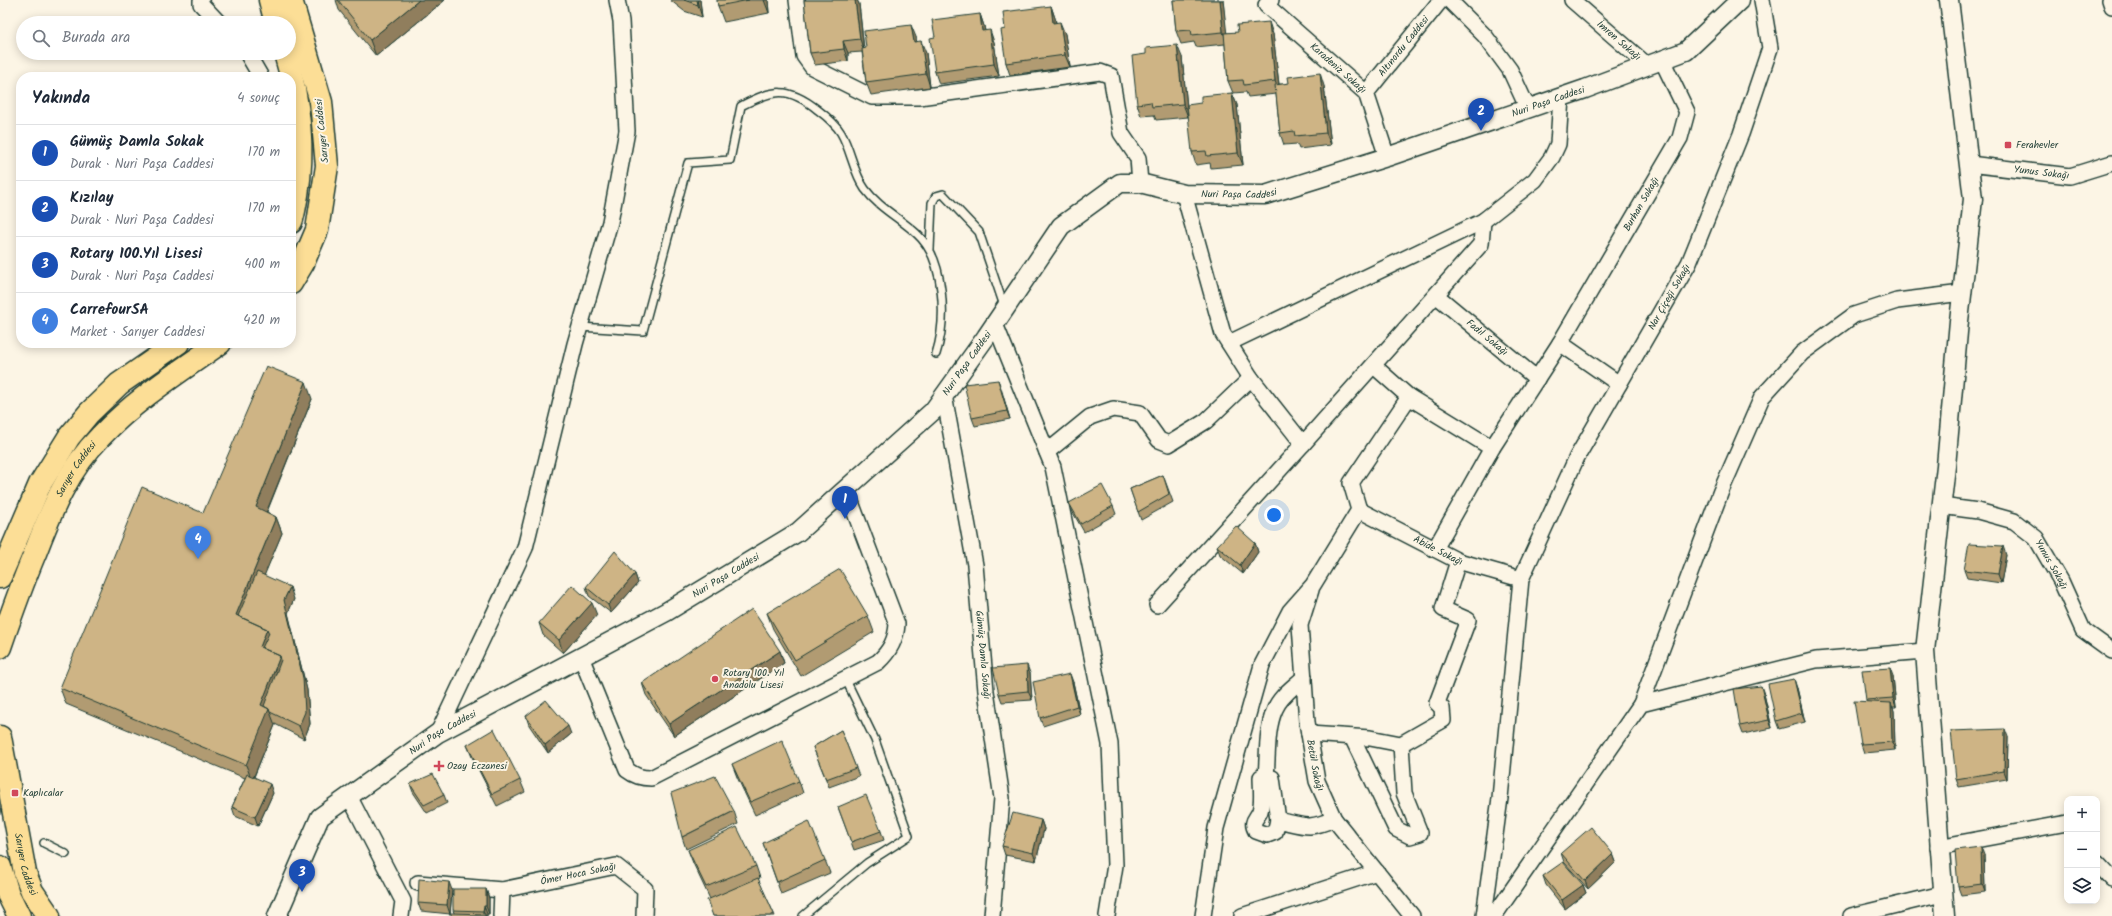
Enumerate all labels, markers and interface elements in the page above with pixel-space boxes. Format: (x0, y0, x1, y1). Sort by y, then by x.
street label: Altınordu Caddesi (1374, 12, 1433, 80)
search box (16, 16, 296, 60)
street label: İmren Sokağı (1593, 17, 1645, 65)
text: Burada ara (62, 26, 130, 50)
icon: search (30, 27, 52, 49)
street label: Karadeniz Sokağı (1306, 39, 1370, 98)
street label: Nuri Paşa Caddesi (1509, 82, 1587, 122)
text: Yakında (32, 85, 90, 112)
text: 4 sonuç (237, 88, 280, 109)
street label: Sarıyer Caddesi (311, 98, 333, 164)
pin: 2 (1468, 98, 1494, 131)
text: Gümüş Damla Sokak (70, 130, 203, 154)
place label: Ferahevler (2016, 137, 2059, 153)
marker: Ferahevler (2003, 140, 2013, 150)
text: 1 (43, 142, 47, 163)
text: 170 m (248, 142, 280, 163)
text: Durak · Nuri Paşa Caddesi (70, 154, 214, 175)
street label: Yunus Sokağı (2013, 161, 2070, 184)
street label: Burhan Sokağı (1619, 174, 1664, 234)
street label: Nuri Paşa Caddesi (1201, 184, 1280, 203)
text: Kızılay (70, 186, 113, 210)
text: 2 (41, 198, 49, 219)
text: 170 m (248, 198, 280, 219)
text: Durak · Nuri Paşa Caddesi (70, 210, 214, 231)
text: Rotary 100.Yıl Lisesi (70, 242, 202, 266)
text: 3 (41, 254, 49, 275)
text: 400 m (244, 254, 280, 275)
street label: Nar Çiçeği Sokağı (1644, 261, 1695, 333)
text: Durak · Nuri Paşa Caddesi (70, 266, 214, 287)
text: CarrefourSA (70, 298, 149, 322)
text: 4 (41, 310, 49, 331)
text: 420 m (243, 310, 280, 331)
street label: Fadıl Sokağı (1462, 315, 1512, 360)
text: Market · Sarıyer Caddesi (70, 322, 205, 343)
street label: Nuri Paşa Caddesi (938, 327, 996, 399)
street label: Sarıyer Caddesi (52, 437, 101, 500)
pin: 1 (832, 486, 858, 519)
your location (1264, 505, 1284, 525)
pin: 4 (185, 526, 211, 559)
street label: Abide Sokağı (1411, 531, 1465, 570)
street label: Yunus Sokağı (2030, 536, 2072, 592)
street label: Nuri Paşa Caddesi (689, 549, 763, 602)
street label: Gümüş Damla Sokağı (971, 610, 995, 701)
place label: Rotary 100. Yıl Anadolu Lisesi (723, 665, 785, 693)
marker: Rotary 100. Yıl Anadolu Lisesi (710, 674, 720, 684)
street label: Nuri Paşa Caddesi (406, 706, 480, 759)
street label: Betül Sokağı (1302, 738, 1329, 794)
place label: Ozay Eczanesi (447, 758, 507, 774)
marker: Ozay Eczanesi (434, 761, 444, 771)
place label: Kaplıcalar (23, 785, 64, 801)
marker: Kaplıcalar (10, 788, 20, 798)
map controls (2064, 796, 2100, 904)
button: + (2064, 796, 2100, 832)
street label: Sarıyer Caddesi (10, 832, 42, 900)
button: − (2064, 832, 2100, 868)
street label: Ömer Hoca Sokağı (539, 858, 618, 890)
pin: 3 (289, 859, 315, 892)
button: layers (2064, 868, 2100, 904)

